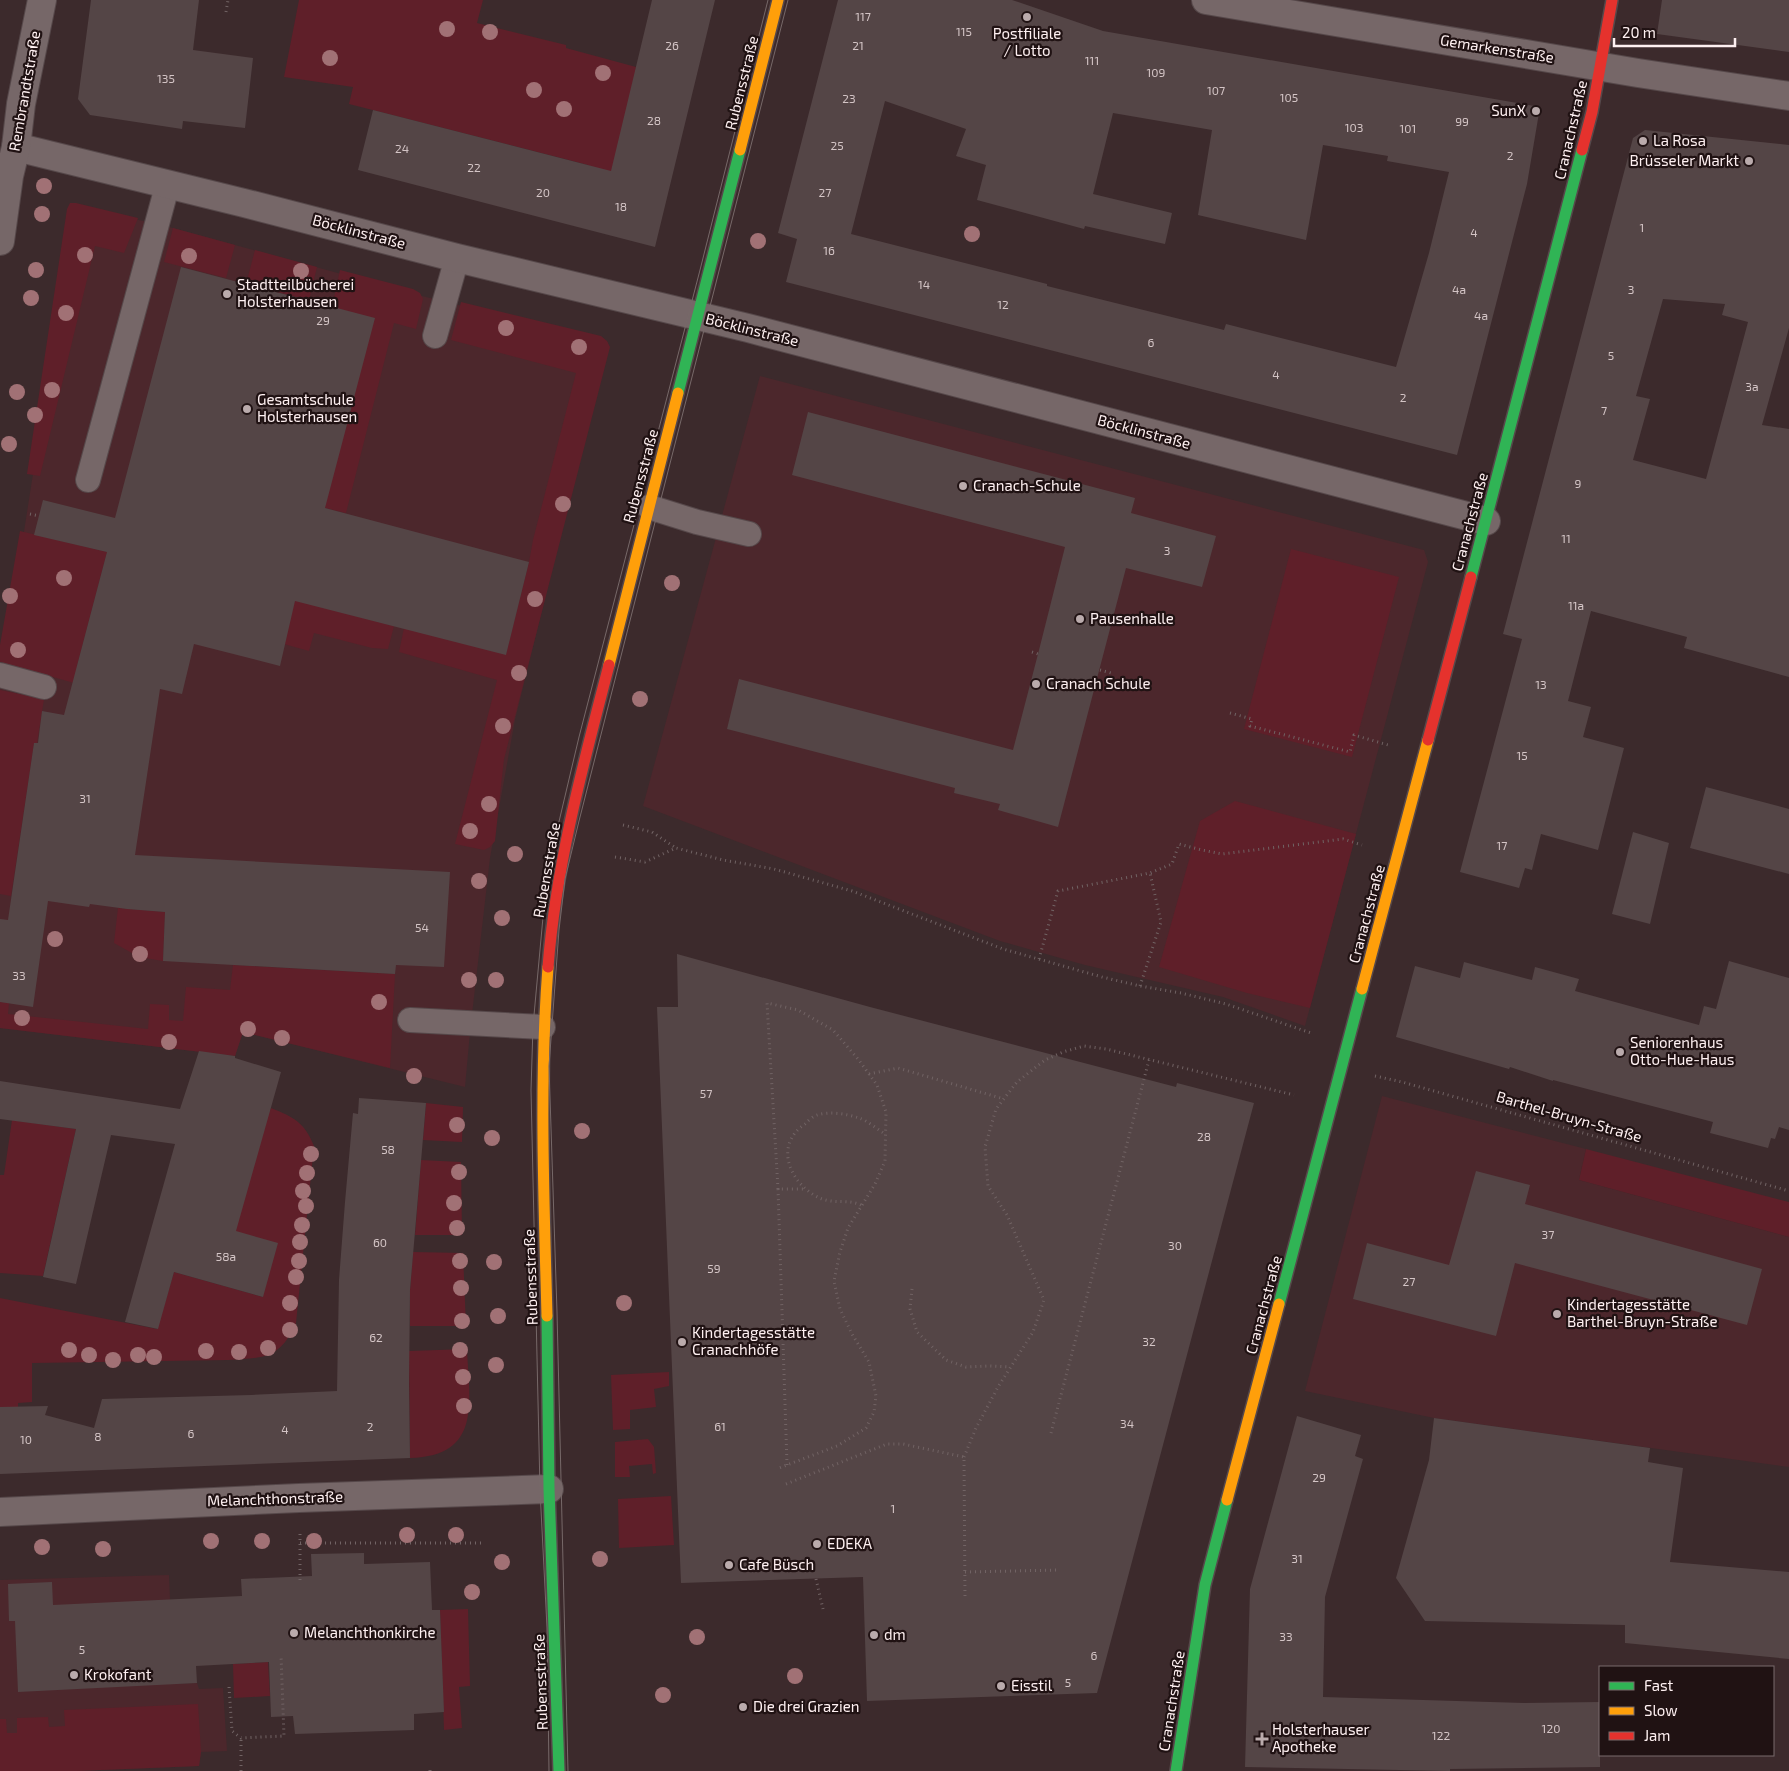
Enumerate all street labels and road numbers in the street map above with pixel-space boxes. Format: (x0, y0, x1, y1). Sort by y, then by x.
street label: Rembrandtstraße (5, 29, 43, 152)
street label: Gemarkenstraße (1439, 30, 1555, 66)
street label: Rubensstraße (721, 34, 761, 132)
street label: Cranachstraße (1550, 78, 1590, 181)
street label: Böcklinstraße (311, 210, 408, 252)
street label: Böcklinstraße (704, 309, 801, 349)
street label: Böcklinstraße (1096, 410, 1193, 452)
street label: Rubensstraße (619, 427, 661, 525)
street label: Cranachstraße (1447, 470, 1491, 573)
street label: Rubensstraße (529, 821, 563, 919)
street label: Cranachstraße (1344, 862, 1388, 965)
street label: Barthel-Bruyn-Straße (1494, 1087, 1644, 1145)
street label: Rubensstraße (519, 1228, 541, 1326)
street label: Cranachstraße (1241, 1253, 1285, 1356)
street label: Melanchthonstraße (207, 1487, 343, 1509)
street label: Rubensstraße (529, 1633, 551, 1731)
street label: Cranachstraße (1154, 1649, 1188, 1752)

